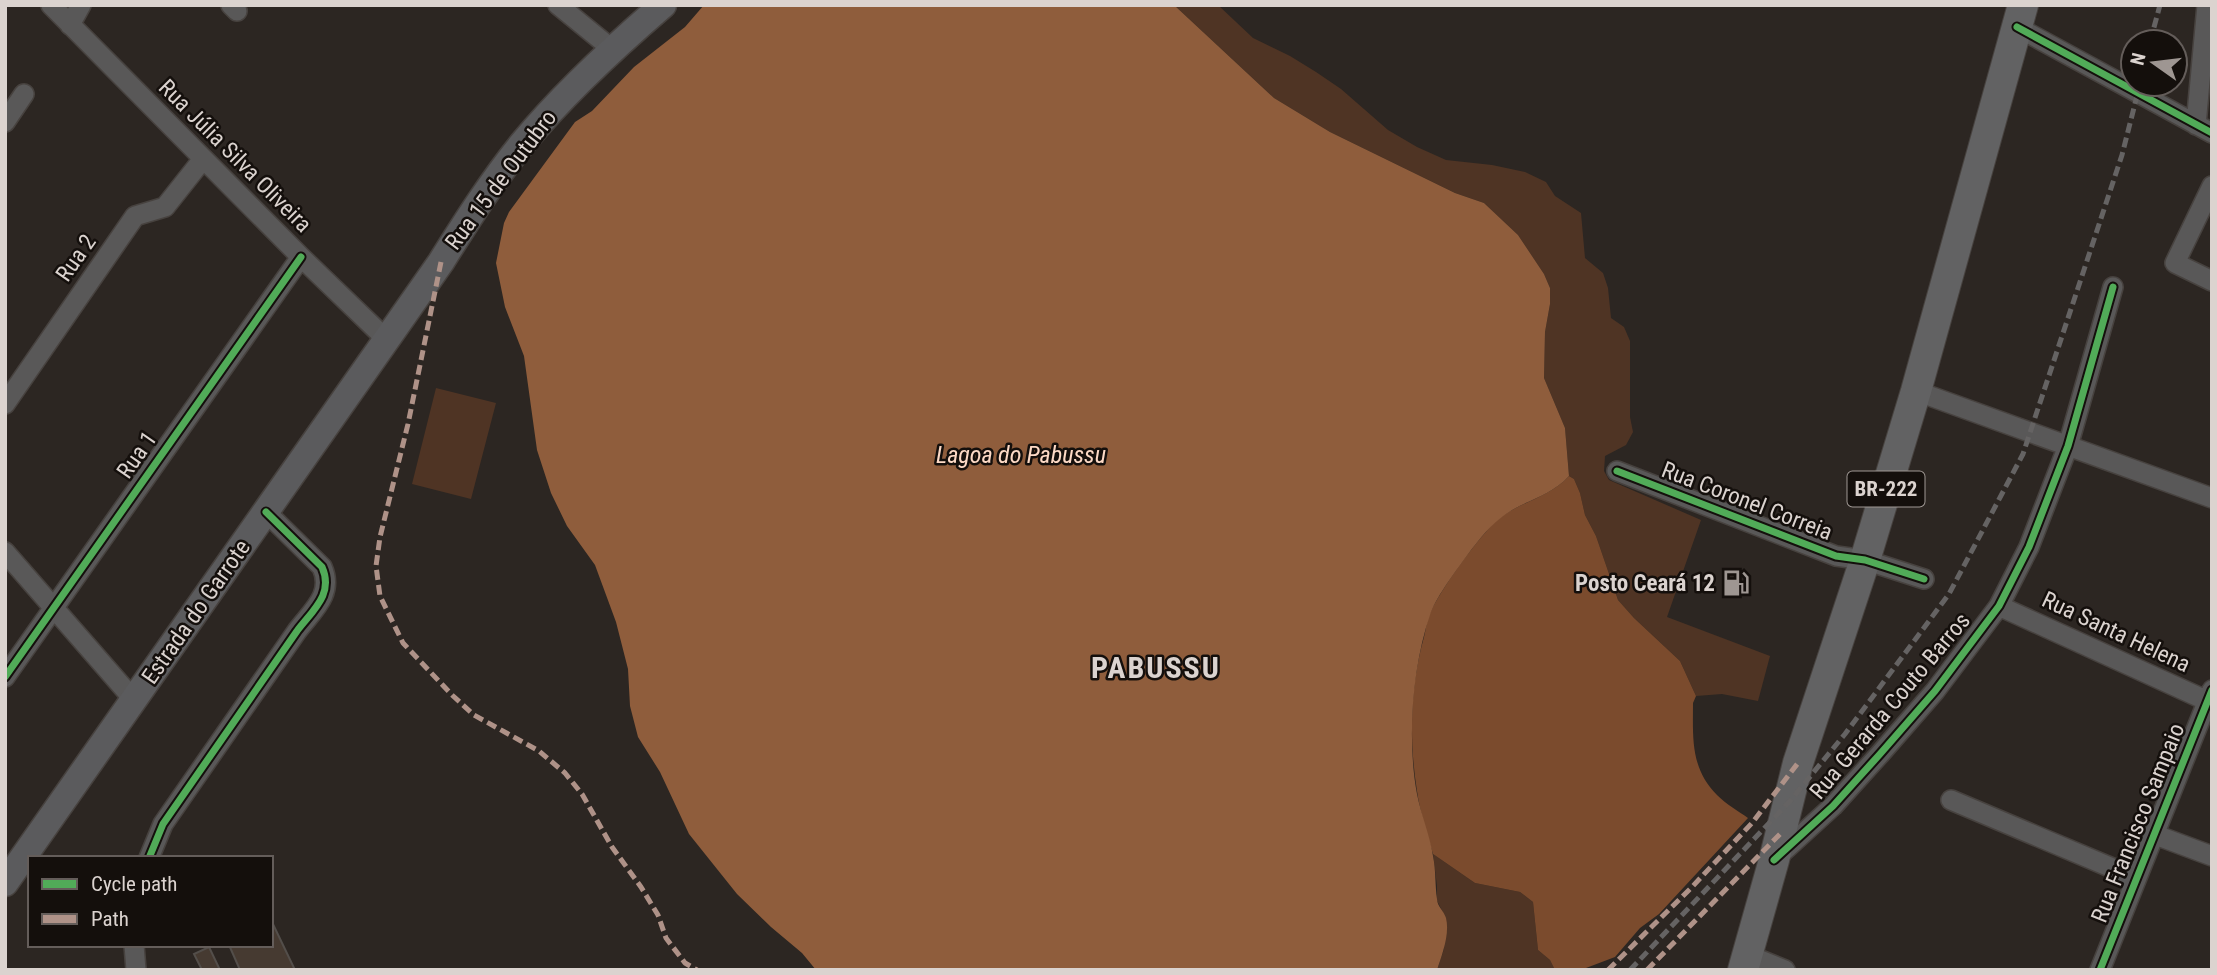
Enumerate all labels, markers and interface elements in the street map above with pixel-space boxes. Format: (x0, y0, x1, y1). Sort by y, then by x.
north arrow (2119, 28, 2189, 98)
text: N (2125, 51, 2151, 67)
street label: Rua Júlia Silva Oliveira (153, 74, 317, 238)
street label: Rua 15 de Outubro (440, 105, 562, 255)
street label: Rua 2 (50, 229, 102, 287)
street label: Rua 1 (111, 426, 163, 484)
water label: Lagoa do Pabussu (936, 441, 1106, 469)
street label: Rua Coronel Correia (1658, 456, 1836, 546)
road number: BR-222 (1848, 472, 1924, 506)
street label: Estrada do Garrote (136, 535, 256, 689)
fuel station icon: Posto Ceará 12 (1721, 568, 1751, 598)
place label: Posto Ceará 12 (1575, 570, 1715, 597)
street label: Rua Santa Helena (2038, 586, 2194, 678)
street label: Rua Gerarda Couto Barros (1804, 607, 1976, 805)
district label: PABUSSU (1091, 650, 1221, 685)
street label: Rua Francisco Sampaio (2086, 719, 2190, 927)
legend (28, 856, 273, 947)
text: Cycle path (91, 872, 177, 896)
text: Path (91, 907, 129, 931)

